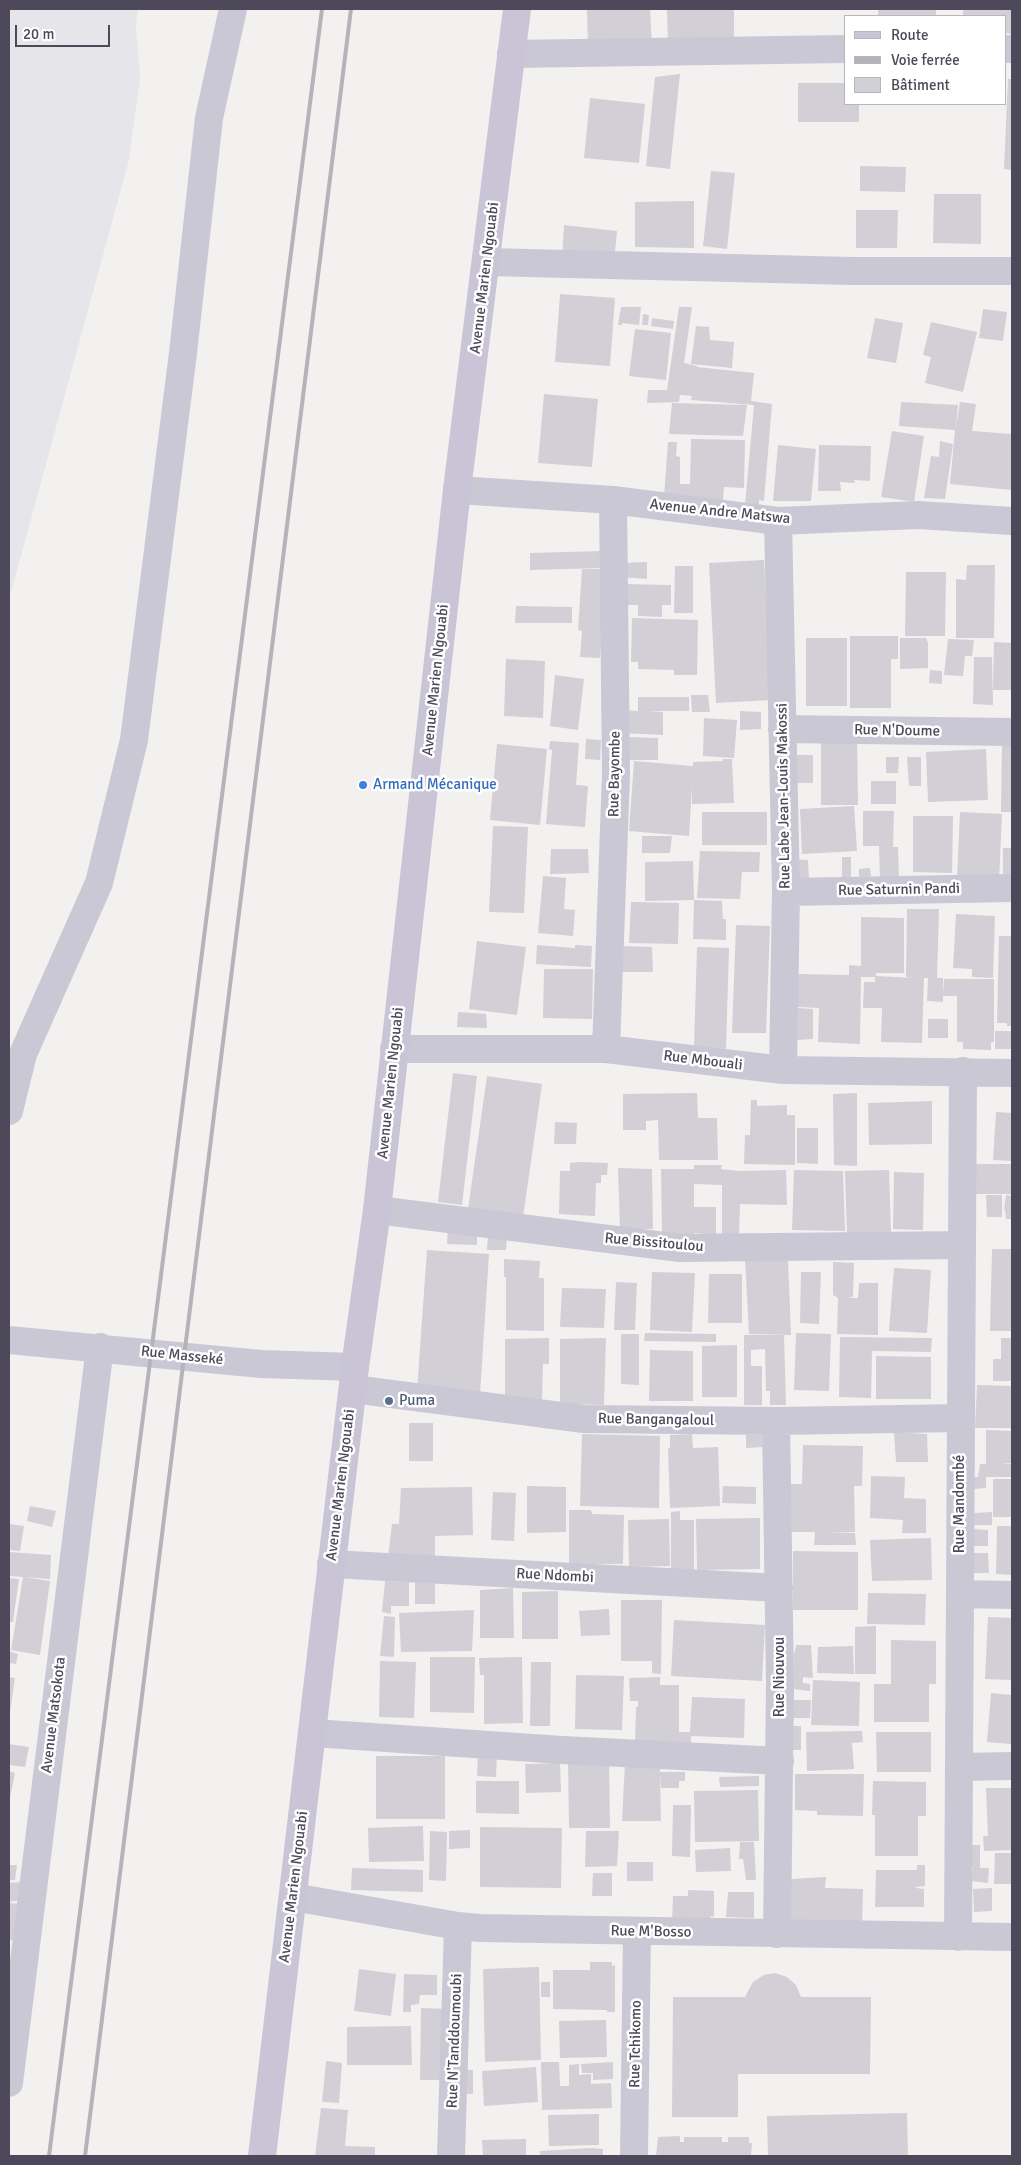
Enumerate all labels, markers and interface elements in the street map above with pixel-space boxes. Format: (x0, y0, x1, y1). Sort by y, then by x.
scale bar (18, 15, 112, 47)
legend (844, 15, 1006, 105)
text: 20 m (23, 25, 54, 43)
text: Route (891, 26, 928, 44)
text: Voie ferrée (891, 51, 960, 69)
text: Bâtiment (891, 76, 950, 94)
street label: Avenue Marien Ngouabi (467, 201, 503, 355)
street label: Avenue Andre Matswa (649, 496, 791, 528)
street label: Avenue Marien Ngouabi (419, 603, 453, 757)
street label: Rue Labe Jean-Louis Makossi (773, 703, 795, 889)
street label: Rue N'Doume (854, 721, 940, 741)
street label: Rue Bayombe (605, 731, 625, 817)
place label: Armand Mécanique (373, 776, 497, 794)
marker: Armand Mécanique (357, 779, 369, 791)
street label: Rue Saturnin Pandi (838, 880, 960, 900)
street label: Avenue Marien Ngouabi (374, 1006, 408, 1160)
street label: Rue Mbouali (662, 1047, 744, 1075)
street label: Rue Bissitoulou (604, 1230, 704, 1256)
street label: Rue Masseké (140, 1343, 224, 1369)
place label: Puma (399, 1392, 435, 1410)
marker: Puma (383, 1395, 395, 1407)
street label: Avenue Marien Ngouabi (323, 1408, 359, 1562)
street label: Rue Bangangaloul (598, 1410, 714, 1430)
street label: Rue Mandombé (951, 1455, 969, 1553)
street label: Rue Ndombi (516, 1565, 594, 1587)
street label: Rue Niouvou (771, 1637, 789, 1717)
street label: Avenue Matsokota (38, 1656, 70, 1774)
street label: Avenue Marien Ngouabi (276, 1810, 312, 1964)
street label: Rue M'Bosso (611, 1922, 691, 1942)
street label: Rue N'Tanddoumoubi (444, 1973, 466, 2109)
street label: Rue Tchikomo (626, 2000, 646, 2088)

